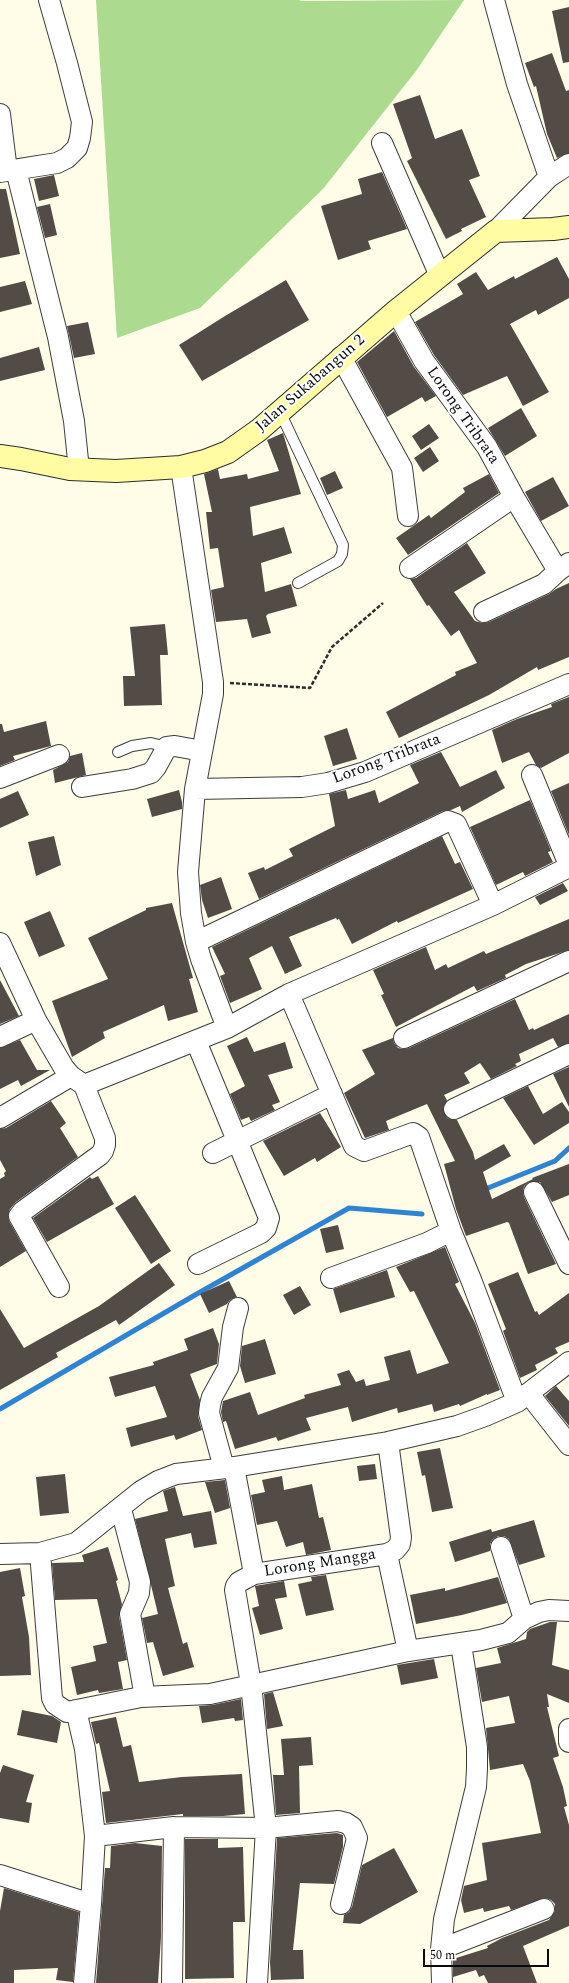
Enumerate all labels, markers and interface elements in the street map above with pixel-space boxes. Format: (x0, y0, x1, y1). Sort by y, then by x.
street label: Jalan Sukabangun 2 (252, 331, 370, 437)
street label: Lorong Tribrata (421, 364, 503, 468)
street label: Lorong Tribrata (330, 731, 444, 789)
street label: Lorong Mangga (263, 1546, 377, 1582)
scale bar (425, 1941, 551, 1967)
text: 50 m (430, 1946, 455, 1965)

